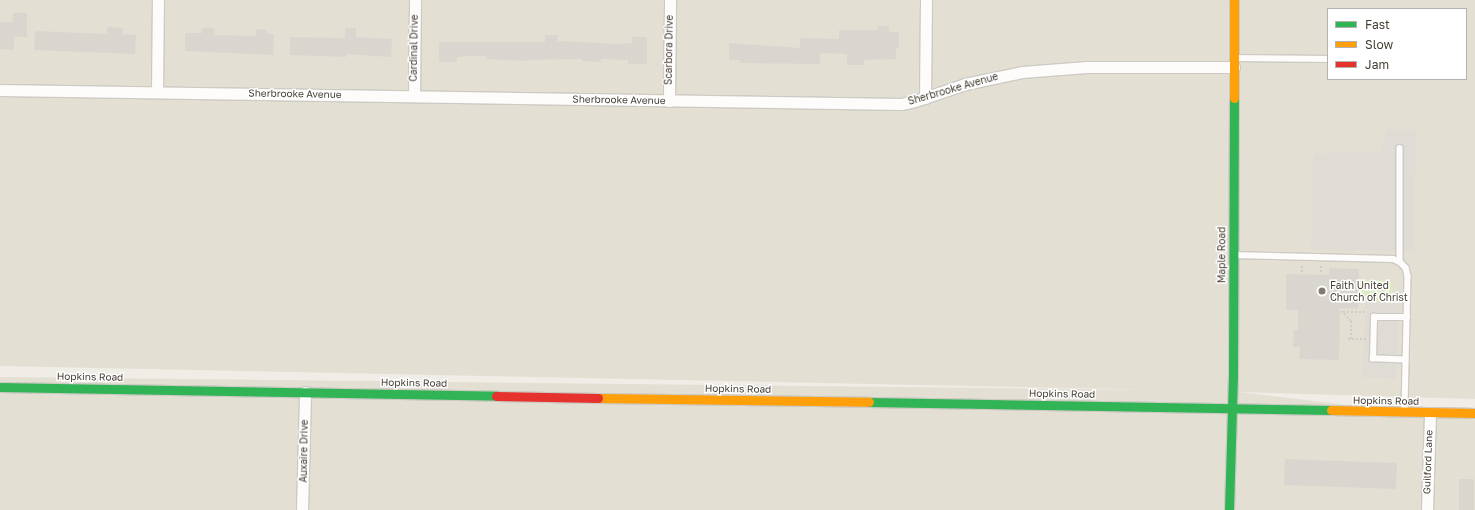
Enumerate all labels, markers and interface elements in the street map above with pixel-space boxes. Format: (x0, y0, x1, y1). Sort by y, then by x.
legend (1327, 8, 1467, 80)
street label: Cardinal Drive (407, 14, 421, 82)
street label: Scarbora Drive (662, 15, 676, 85)
text: Fast (1365, 17, 1390, 32)
text: Slow (1365, 37, 1393, 52)
text: Jam (1365, 57, 1389, 72)
street label: Sherbrooke Avenue (907, 70, 999, 108)
street label: Sherbrooke Avenue (248, 87, 342, 101)
street label: Sherbrooke Avenue (572, 93, 666, 107)
street label: Maple Road (1216, 227, 1228, 283)
place label: Faith United Church of Christ (1330, 279, 1408, 302)
marker: Faith United Church of Christ (1317, 286, 1327, 296)
street label: Hopkins Road (57, 370, 123, 384)
street label: Hopkins Road (381, 376, 447, 390)
street label: Hopkins Road (705, 382, 771, 396)
street label: Hopkins Road (1029, 387, 1095, 401)
street label: Hopkins Road (1353, 394, 1419, 408)
street label: Auxaire Drive (297, 419, 311, 483)
street label: Guilford Lane (1421, 430, 1435, 494)

